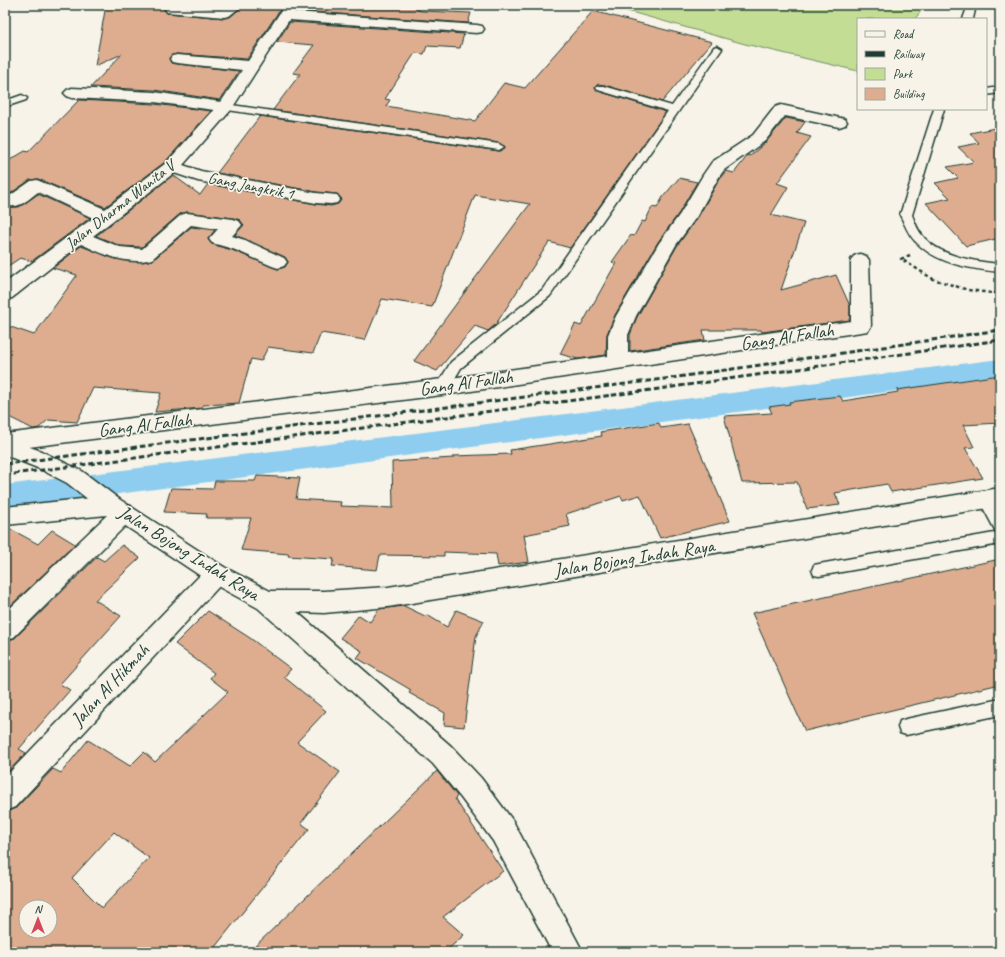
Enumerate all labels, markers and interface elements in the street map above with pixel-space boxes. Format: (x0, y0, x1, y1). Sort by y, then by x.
legend (857, 18, 987, 110)
text: Road (893, 26, 915, 42)
text: Railway (893, 46, 925, 62)
text: Park (893, 66, 914, 82)
text: Building (893, 86, 925, 102)
street label: Jalan Dharma Wanita V (60, 154, 181, 255)
street label: Gang Jangkrik 1 (206, 168, 297, 204)
street label: Gang Al Fallah (739, 318, 836, 356)
street label: Gang Al Fallah (418, 365, 514, 401)
street label: Gang Al Fallah (97, 407, 193, 443)
street label: Jalan Bojong Indah Raya (113, 499, 266, 607)
street label: Jalan Bojong Indah Raya (551, 533, 718, 583)
street label: Jalan Al Hikmah (65, 638, 155, 732)
north arrow (18, 899, 58, 939)
text: N (35, 902, 44, 916)

